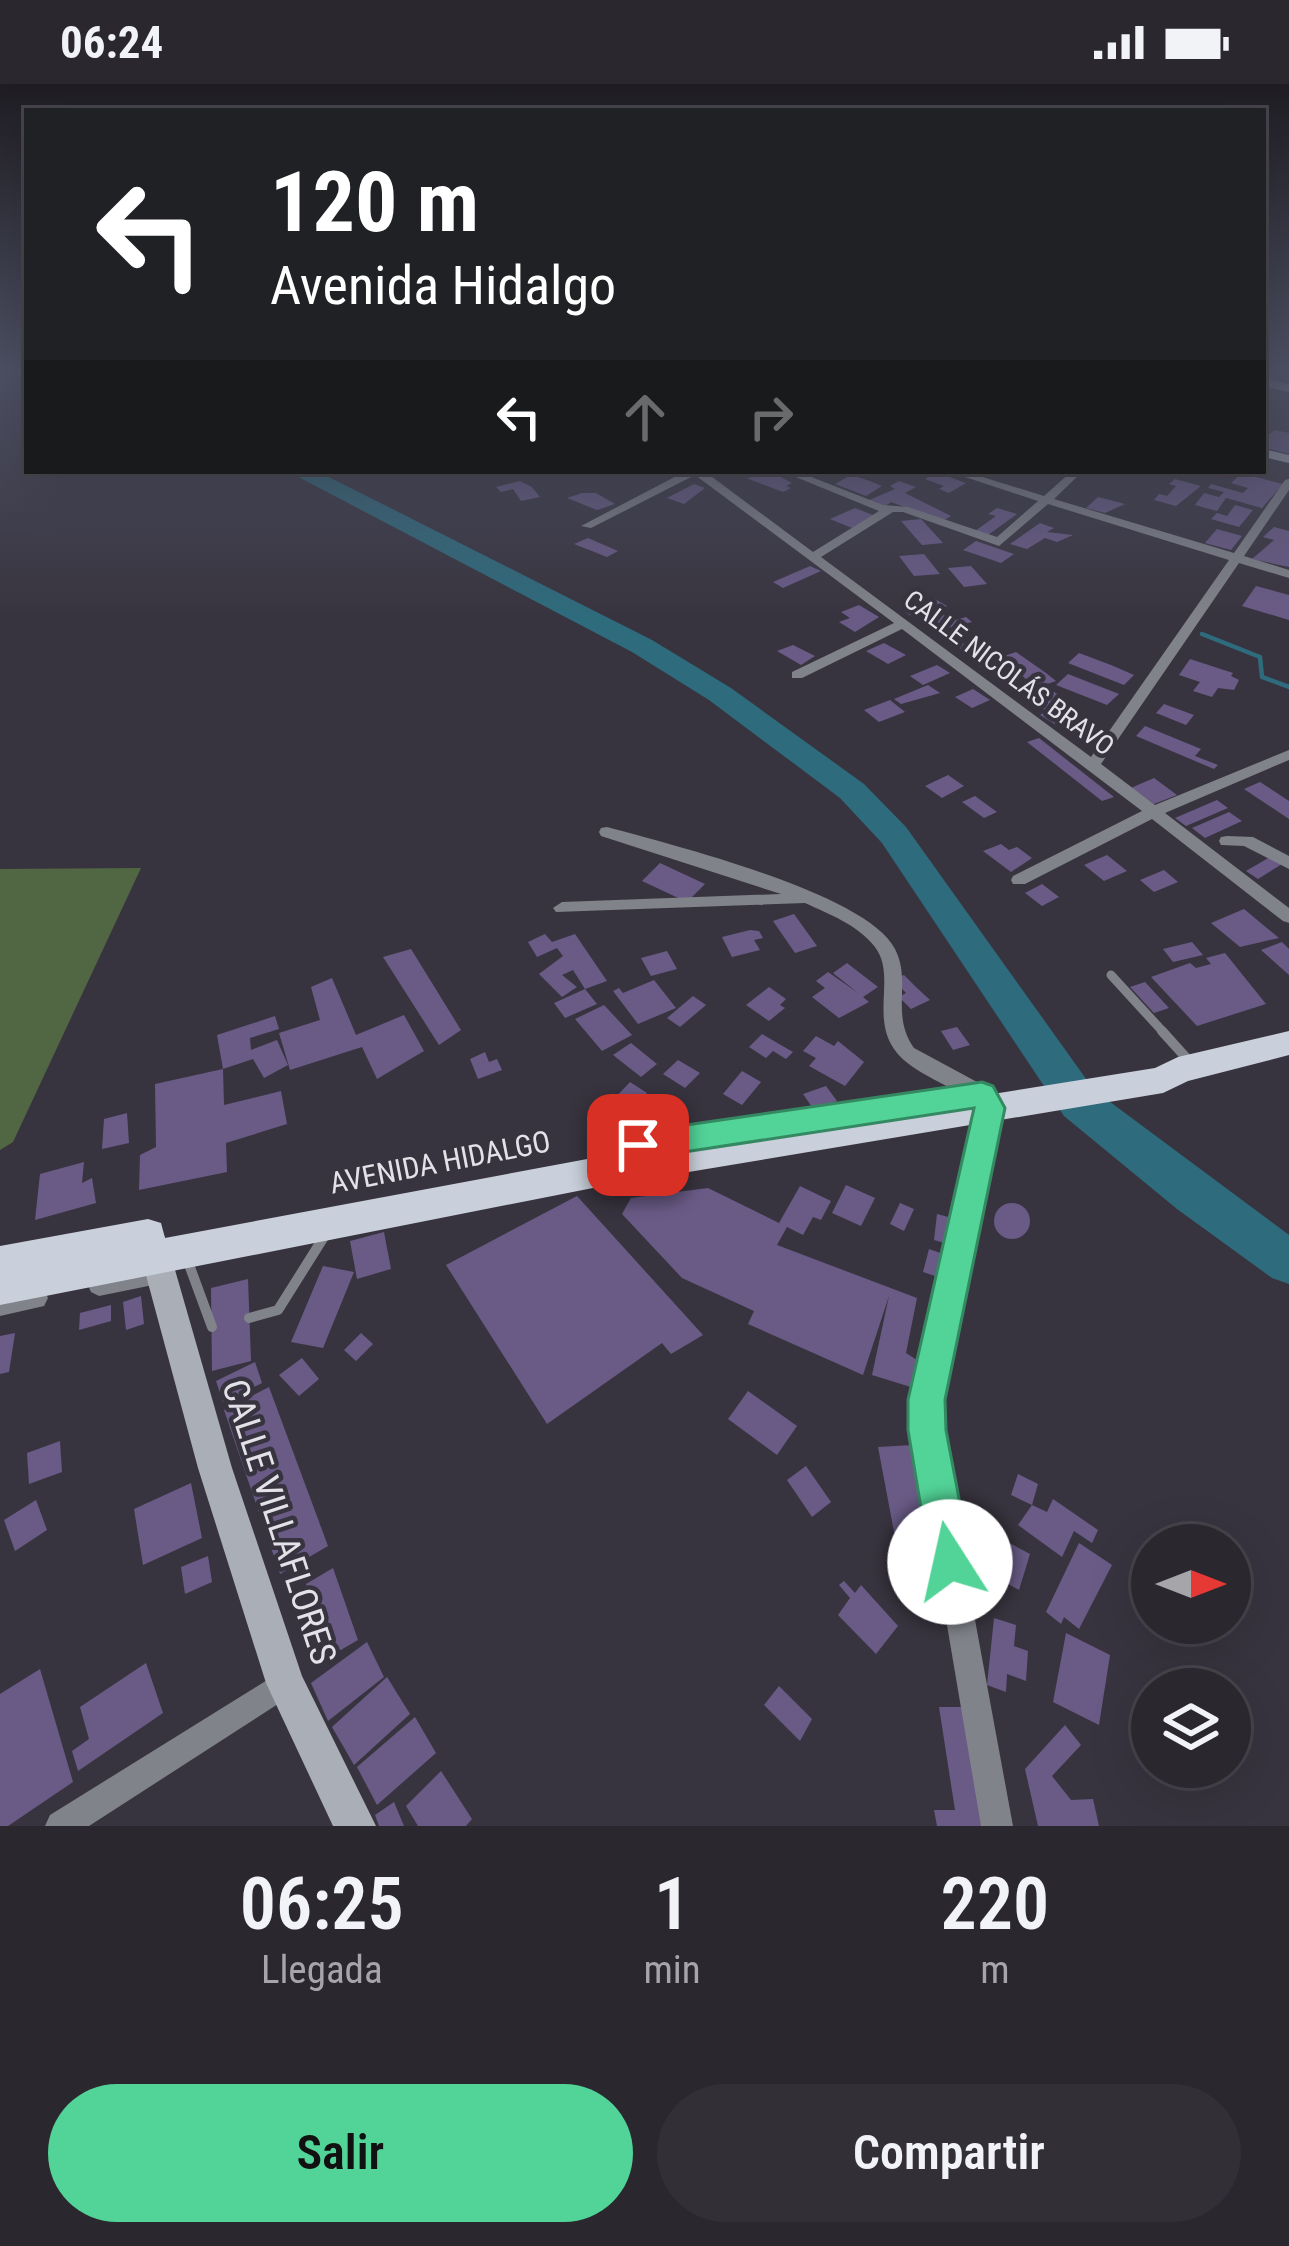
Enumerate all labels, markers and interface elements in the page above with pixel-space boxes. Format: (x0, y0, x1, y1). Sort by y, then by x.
text: 06:24 (60, 16, 163, 69)
text: 120 m (270, 153, 479, 252)
icon: left (72, 156, 228, 312)
text: Avenida Hidalgo (270, 254, 616, 317)
icon: left (486, 384, 552, 450)
icon: ahead (612, 384, 678, 450)
icon: right (738, 384, 804, 450)
street label: CALLE NICOLÁS BRAVO (898, 584, 1120, 762)
pin (587, 1094, 689, 1196)
icon: arrive (605, 1112, 671, 1178)
street label: AVENIDA HIDALGO (327, 1123, 553, 1201)
street label: CALLE VILLAFLORES (213, 1374, 345, 1670)
position arrow (887, 1499, 1013, 1625)
north arrow (1131, 1524, 1251, 1644)
map controls (1131, 1524, 1251, 1788)
button: layers (1131, 1668, 1251, 1788)
text: 06:25 (240, 1862, 404, 1947)
text: 1 (654, 1862, 690, 1947)
text: 220 (941, 1862, 1049, 1947)
text: Llegada (261, 1947, 383, 1993)
text: min (644, 1947, 701, 1993)
text: m (980, 1947, 1010, 1993)
button: Salir (48, 2084, 633, 2222)
button: Compartir (657, 2084, 1241, 2222)

